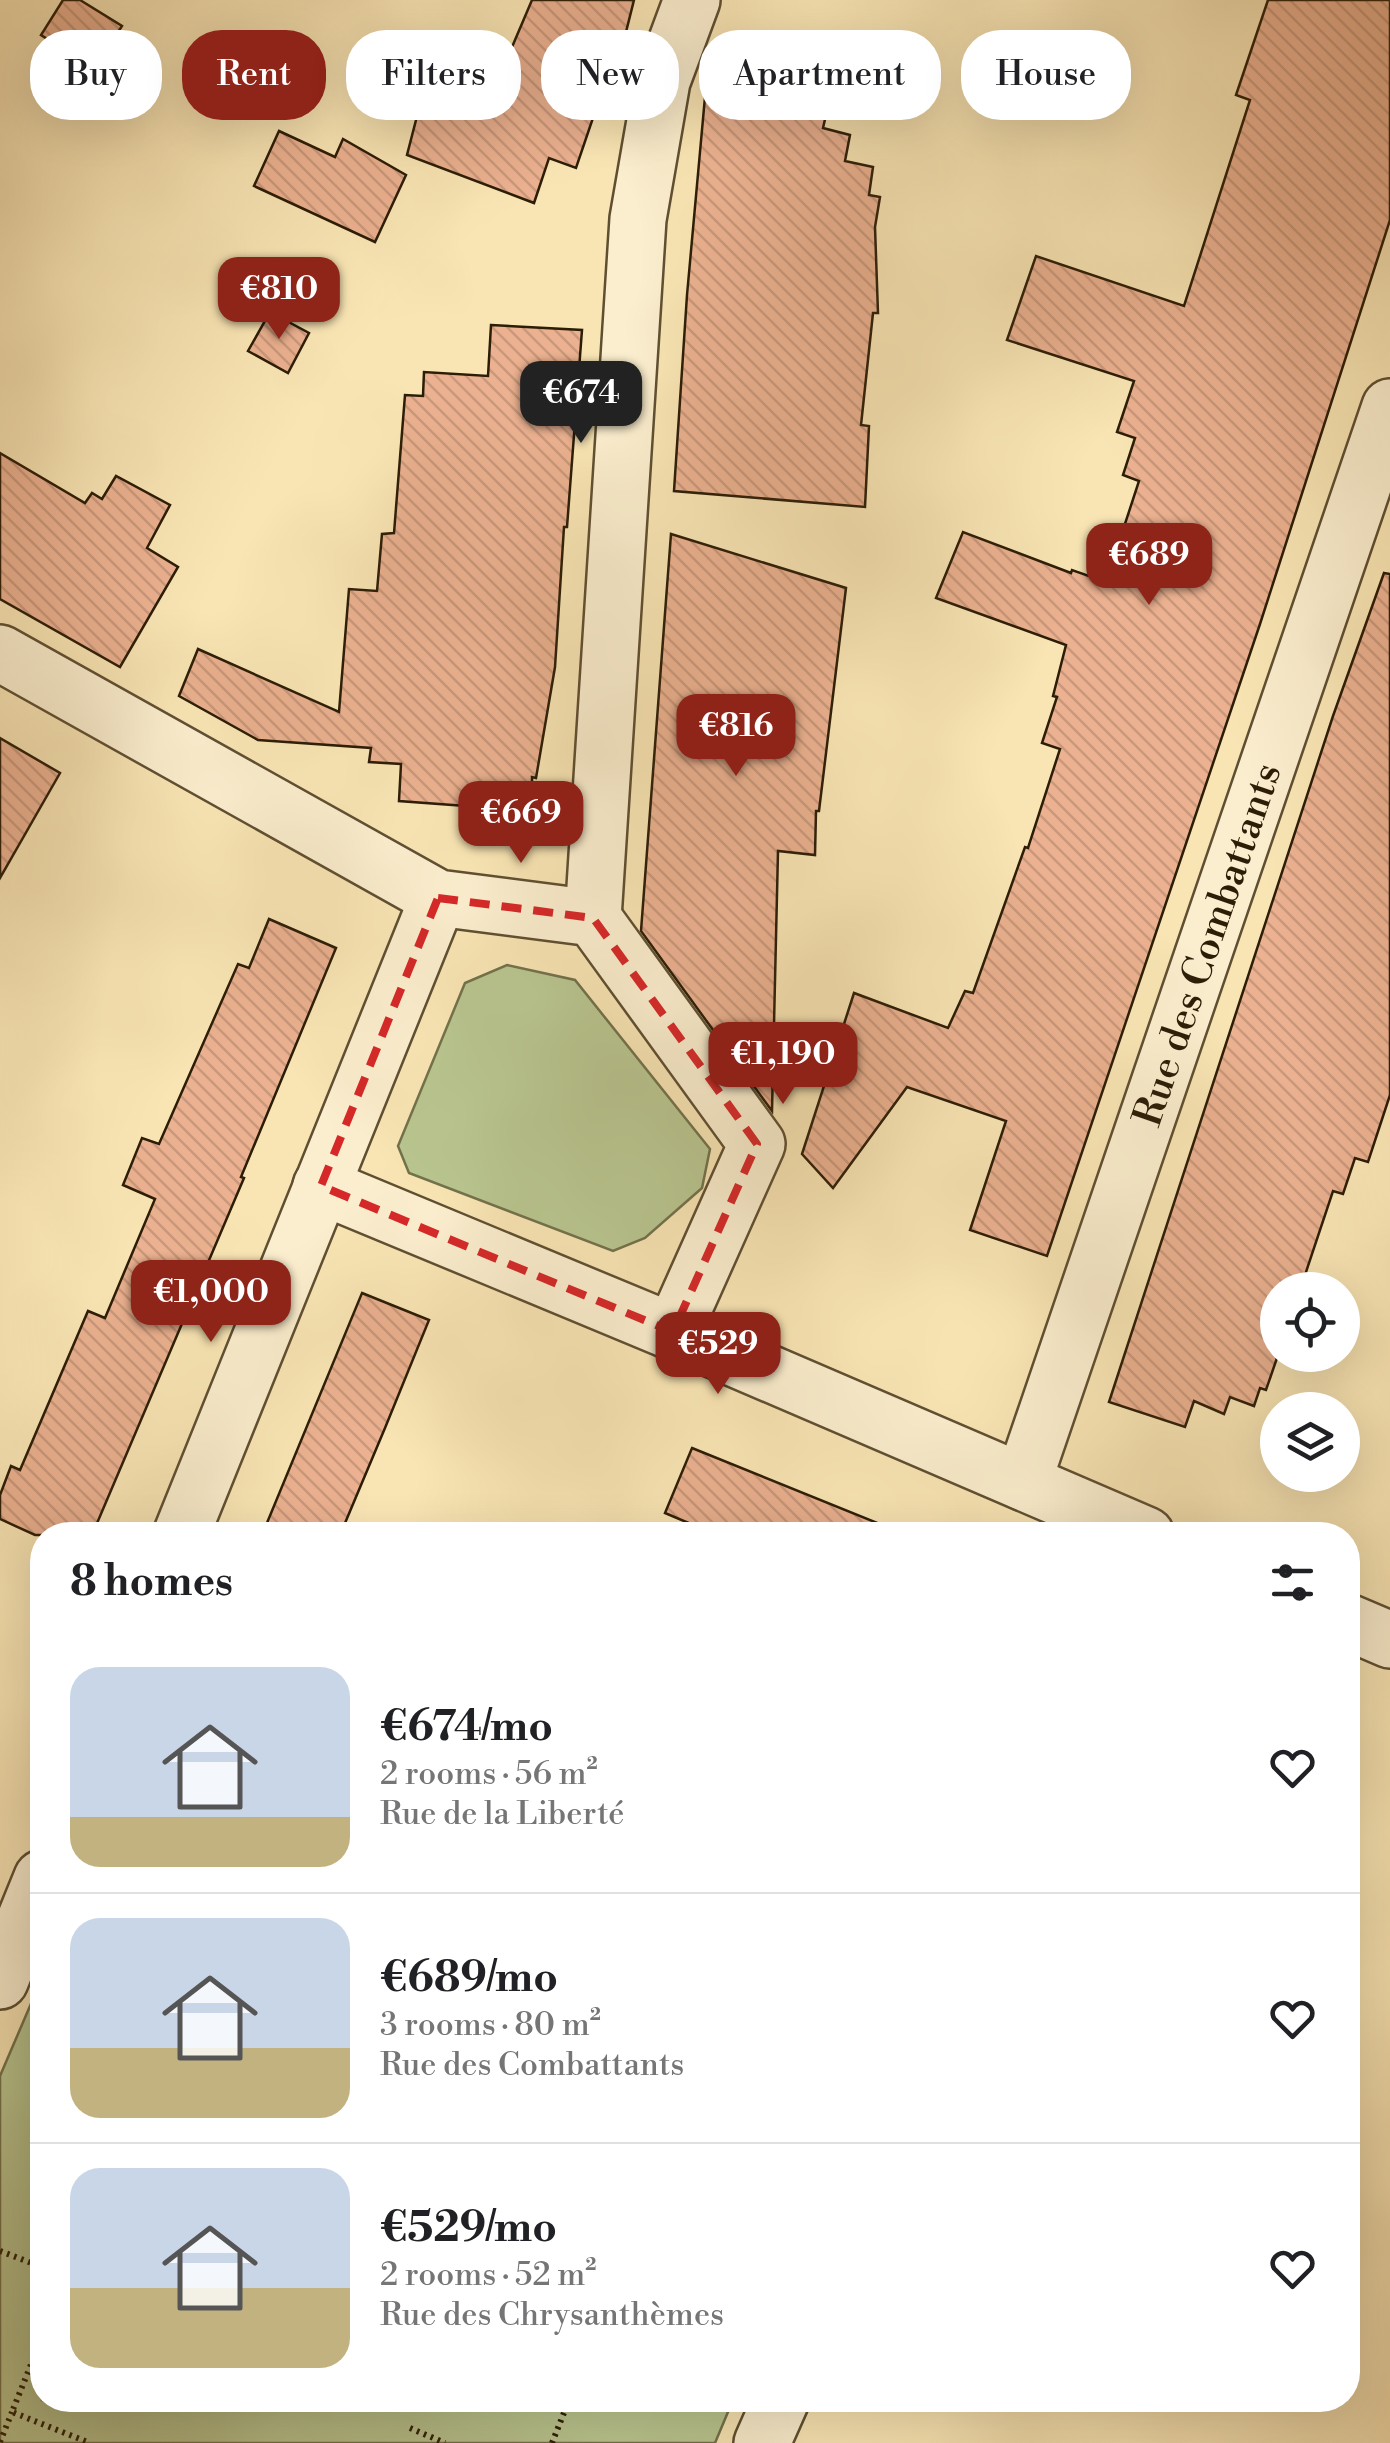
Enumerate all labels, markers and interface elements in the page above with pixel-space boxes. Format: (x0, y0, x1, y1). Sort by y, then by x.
chip: Buy (30, 30, 162, 120)
chip: Rent (182, 30, 326, 120)
chip: Filters (346, 30, 521, 120)
chip: New (541, 30, 679, 120)
chip: Apartment (699, 30, 941, 120)
chip: House (961, 30, 1131, 120)
pin: €810 (220, 257, 338, 342)
text: €810 (240, 269, 318, 309)
pin: €674 (522, 361, 640, 446)
text: €674 (542, 373, 620, 413)
pin: €689 (1090, 523, 1208, 608)
text: €689 (1108, 535, 1190, 575)
pin: €816 (677, 694, 795, 779)
text: €816 (698, 706, 774, 746)
street label: Rue des Combattants (1123, 757, 1294, 1133)
pin: €669 (462, 781, 580, 866)
text: €669 (480, 793, 562, 833)
pin: €1,190 (702, 1022, 864, 1107)
text: €1,190 (730, 1034, 836, 1074)
pin: €1,000 (130, 1260, 292, 1345)
text: €1,000 (153, 1272, 269, 1312)
map controls (1260, 1272, 1360, 1492)
button: locate (1260, 1272, 1360, 1372)
pin: €529 (659, 1312, 777, 1397)
text: €529 (678, 1324, 758, 1364)
button: layers (1260, 1392, 1360, 1492)
icon: filters (1265, 1555, 1320, 1610)
text: 8 homes (70, 1556, 233, 1609)
text: €674/mo (380, 1701, 553, 1754)
icon: home (150, 1707, 270, 1827)
icon: heart (1265, 1740, 1320, 1795)
text: 2 rooms · 56 m² (380, 1754, 598, 1794)
text: Rue de la Liberté (380, 1794, 624, 1834)
text: €689/mo (380, 1952, 558, 2005)
icon: home (150, 1958, 270, 2078)
icon: heart (1265, 1991, 1320, 2046)
text: 3 rooms · 80 m² (380, 2005, 601, 2045)
text: Rue des Combattants (380, 2045, 684, 2085)
text: €529/mo (380, 2202, 557, 2255)
icon: home (150, 2208, 270, 2328)
icon: heart (1265, 2241, 1320, 2296)
text: 2 rooms · 52 m² (380, 2255, 596, 2295)
text: Rue des Chrysanthèmes (380, 2295, 724, 2335)

